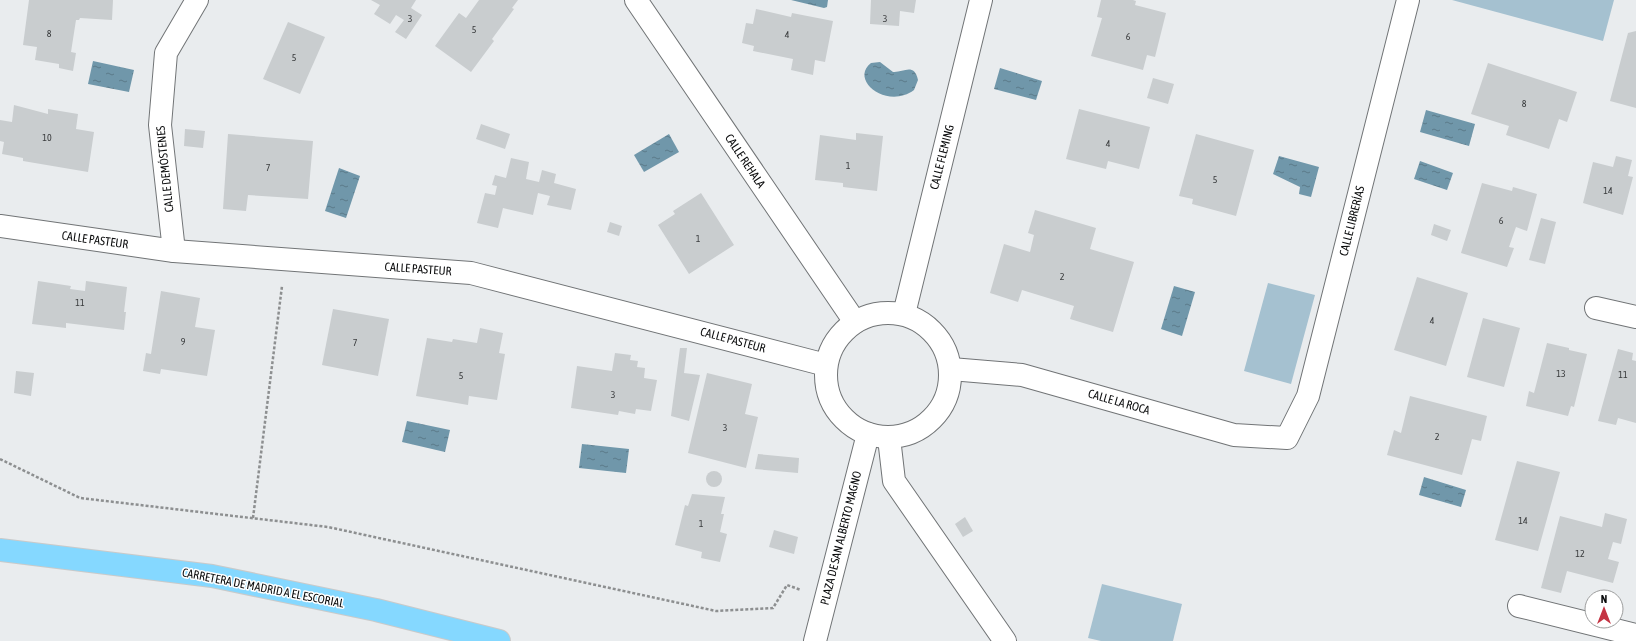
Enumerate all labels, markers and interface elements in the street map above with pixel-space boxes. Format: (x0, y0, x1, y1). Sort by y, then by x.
house number: 3 (408, 13, 413, 24)
house number: 3 (883, 13, 888, 24)
house number: 5 (472, 24, 477, 35)
house number: 8 (47, 28, 52, 39)
house number: 4 (785, 29, 790, 40)
house number: 6 (1126, 31, 1131, 42)
house number: 5 (292, 52, 297, 63)
house number: 8 (1522, 98, 1527, 109)
street label: CALLE FLEMING (927, 123, 957, 191)
street label: CALLE DEMÓSTENES (153, 125, 177, 213)
street label: CALLE REHALA (722, 131, 768, 191)
house number: 10 (42, 132, 52, 143)
house number: 4 (1106, 138, 1111, 149)
house number: 1 (846, 160, 851, 171)
house number: 7 (266, 162, 271, 173)
house number: 5 (1213, 174, 1218, 185)
street label: CALLE LIBRERÍAS (1337, 184, 1367, 258)
house number: 14 (1603, 185, 1613, 196)
house number: 6 (1499, 215, 1504, 226)
street label: CALLE PASTEUR (61, 228, 129, 252)
house number: 1 (696, 233, 701, 244)
street label: CALLE PASTEUR (384, 260, 452, 278)
house number: 2 (1060, 271, 1065, 282)
house number: 11 (75, 297, 85, 308)
house number: 4 (1430, 315, 1435, 326)
street label: CALLE PASTEUR (699, 325, 767, 355)
house number: 9 (181, 336, 186, 347)
house number: 7 (353, 337, 358, 348)
house number: 13 (1556, 368, 1566, 379)
house number: 11 (1618, 369, 1628, 380)
house number: 5 (459, 370, 464, 381)
street label: CALLE LA ROCA (1086, 386, 1152, 418)
house number: 3 (611, 389, 616, 400)
house number: 3 (723, 422, 728, 433)
house number: 2 (1435, 431, 1440, 442)
street label: PLAZA DE SAN ALBERTO MAGNO (818, 469, 864, 607)
house number: 14 (1518, 515, 1528, 526)
house number: 1 (699, 518, 704, 529)
house number: 12 (1575, 548, 1585, 559)
street label: CARRETERA DE MADRID A EL ESCORIAL (181, 565, 346, 611)
north arrow (1584, 589, 1624, 629)
text: N (1601, 593, 1607, 605)

